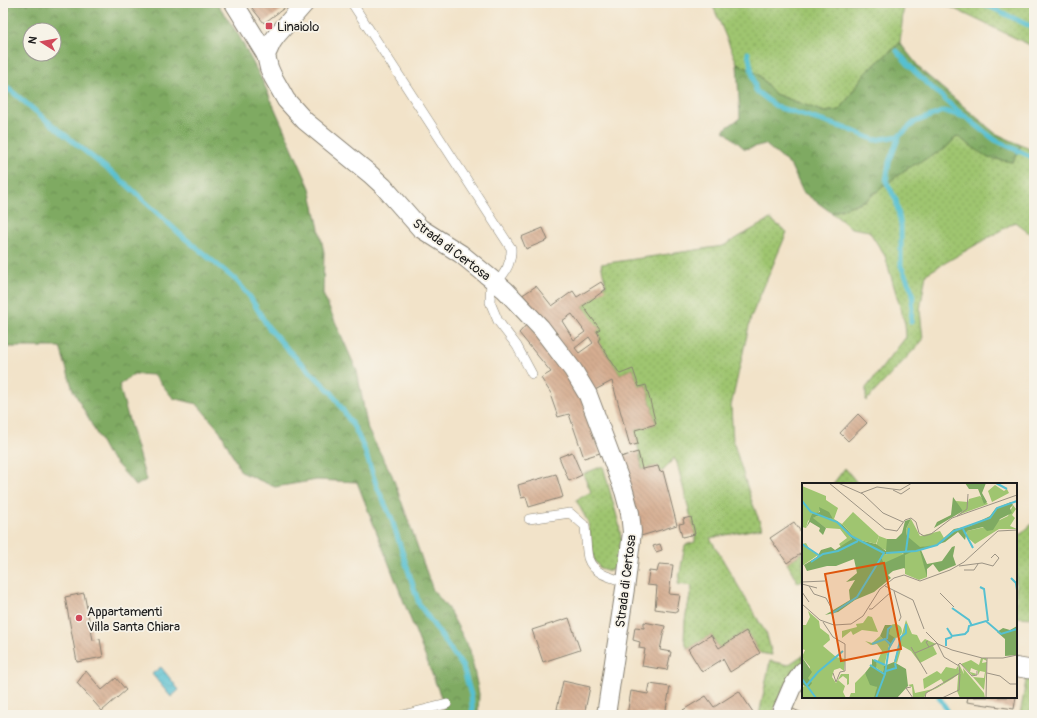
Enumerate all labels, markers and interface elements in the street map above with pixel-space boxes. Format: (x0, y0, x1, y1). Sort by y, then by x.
place label: Linaiolo (277, 19, 319, 35)
marker: Linaiolo (264, 21, 274, 31)
north arrow (22, 22, 62, 62)
text: N (26, 35, 40, 45)
street label: Strada di Certosa (409, 215, 494, 284)
inset map (802, 483, 1017, 698)
street label: Strada di Certosa (612, 534, 640, 628)
place label: Appartamenti Villa Santa Chiara (87, 604, 180, 635)
marker: Appartamenti Villa Santa Chiara (74, 613, 84, 623)

